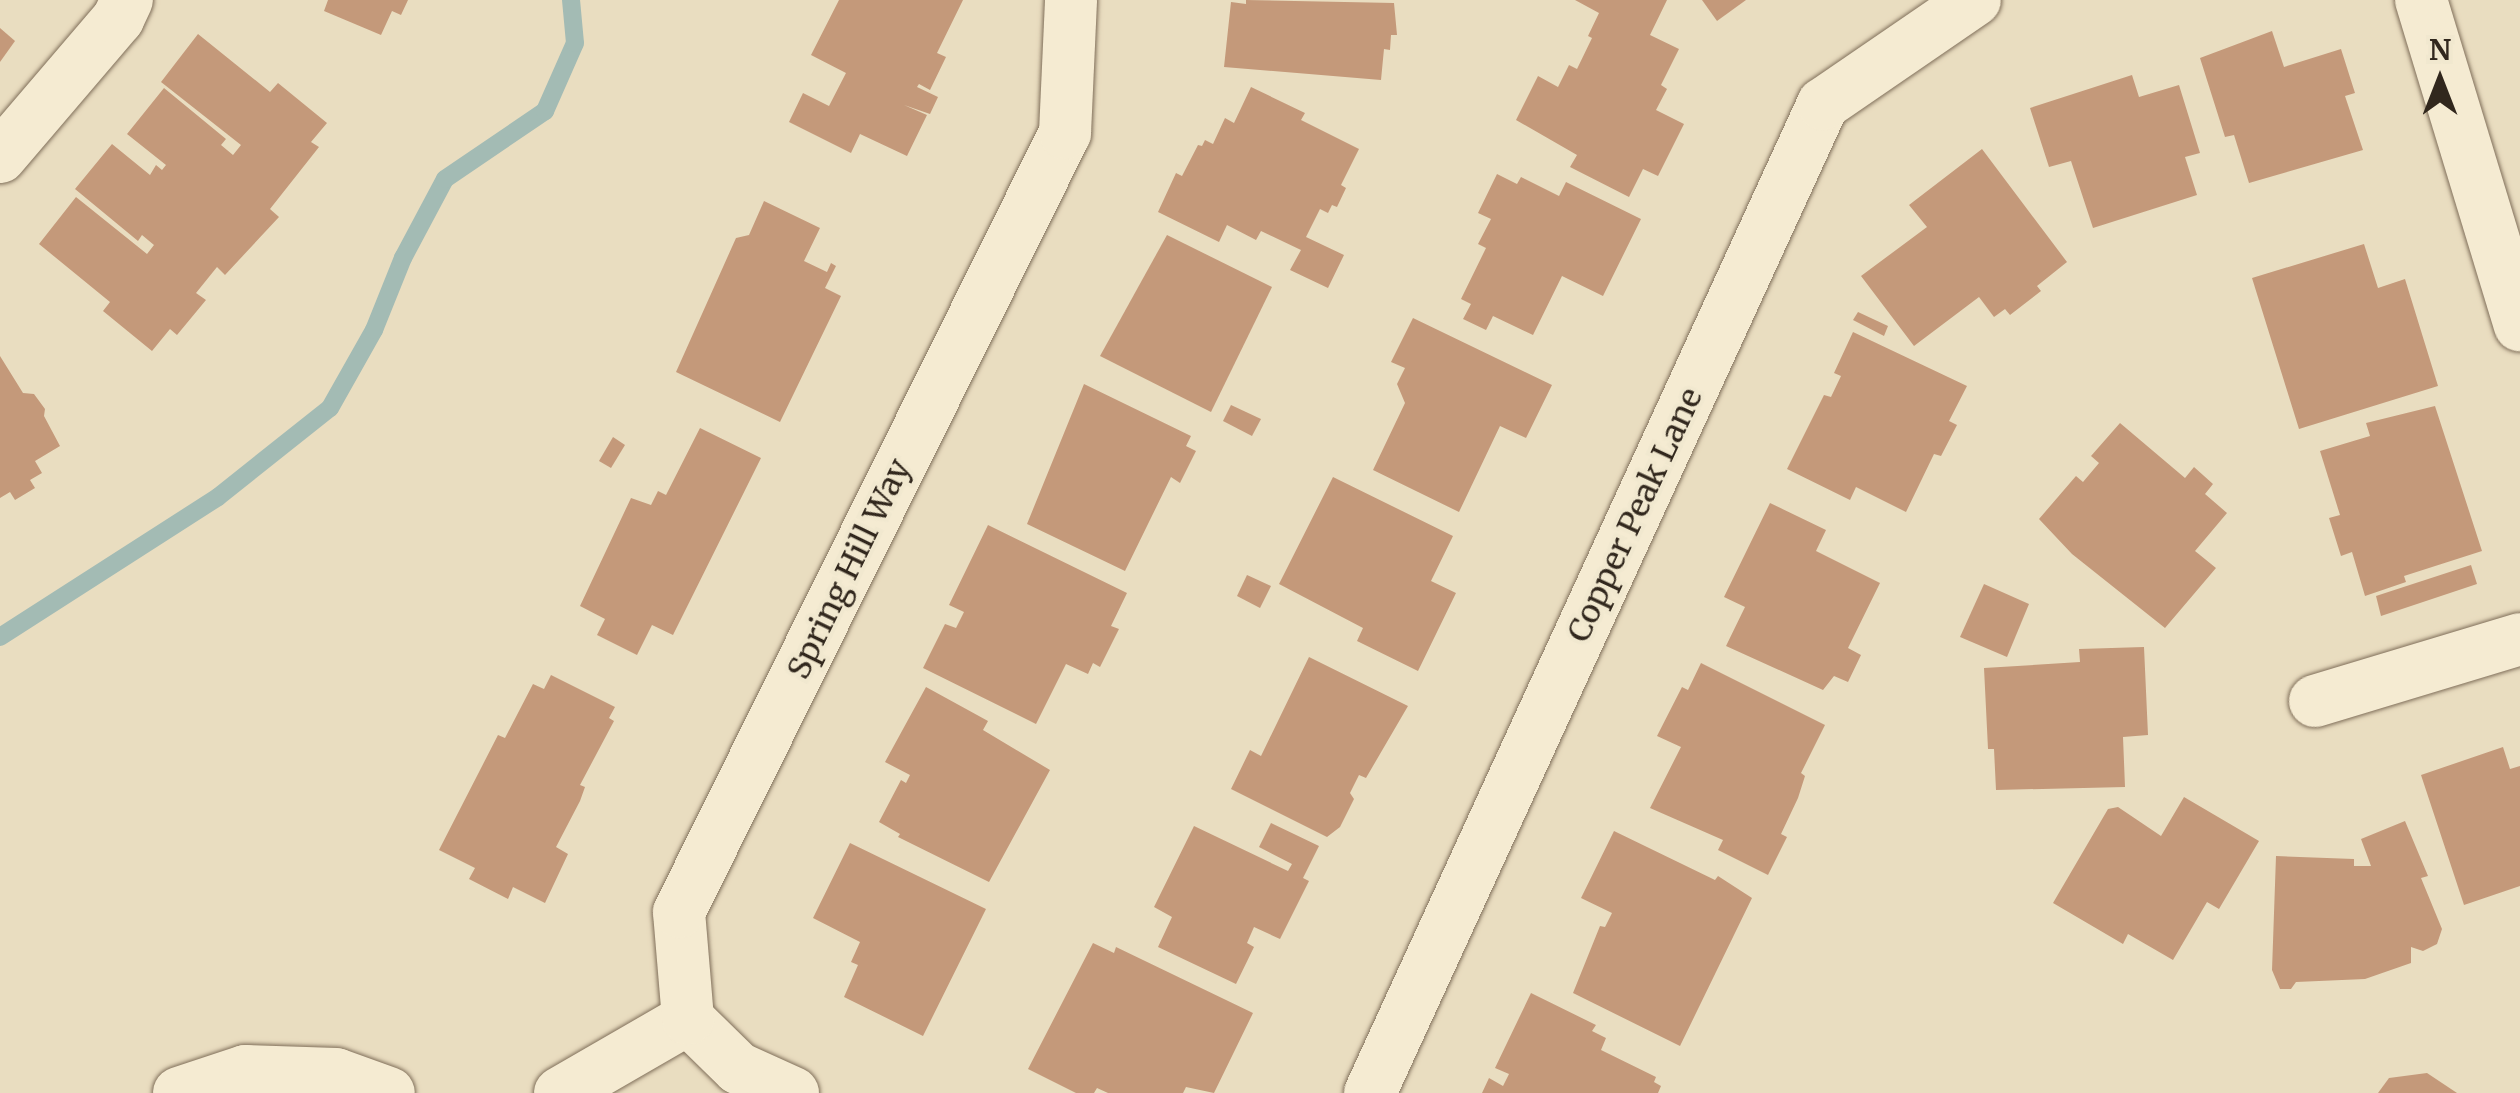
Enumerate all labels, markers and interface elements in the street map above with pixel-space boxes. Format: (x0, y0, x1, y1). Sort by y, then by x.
north arrow (2390, 30, 2490, 130)
text: N (2429, 32, 2451, 68)
street label: Copper Peak Lane (1559, 382, 1711, 648)
street label: Spring Hill Way (779, 453, 919, 685)

